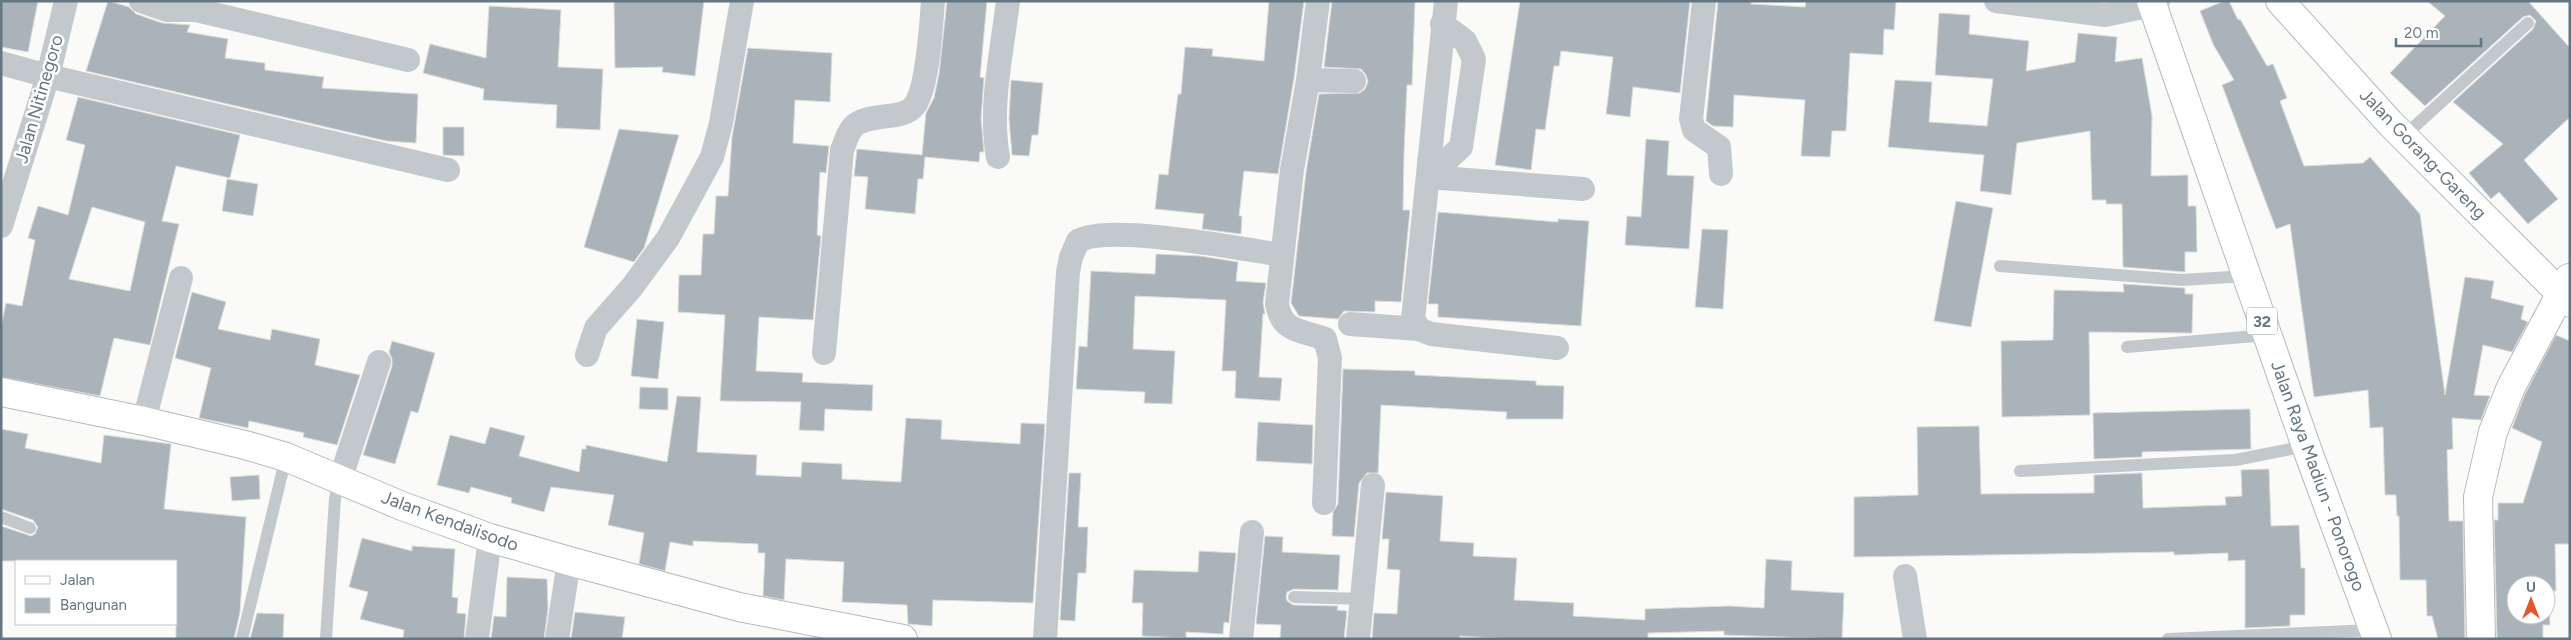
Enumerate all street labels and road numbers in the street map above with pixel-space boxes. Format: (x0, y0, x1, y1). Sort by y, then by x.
street label: Jalan Nitinegoro (10, 32, 68, 166)
street label: Jalan Gorang-Gareng (2355, 84, 2491, 224)
road number: 32 (2247, 308, 2277, 334)
street label: Jalan Raya Madiun - Ponorogo (2266, 358, 2370, 594)
street label: Jalan Kendalisodo (378, 486, 522, 556)

